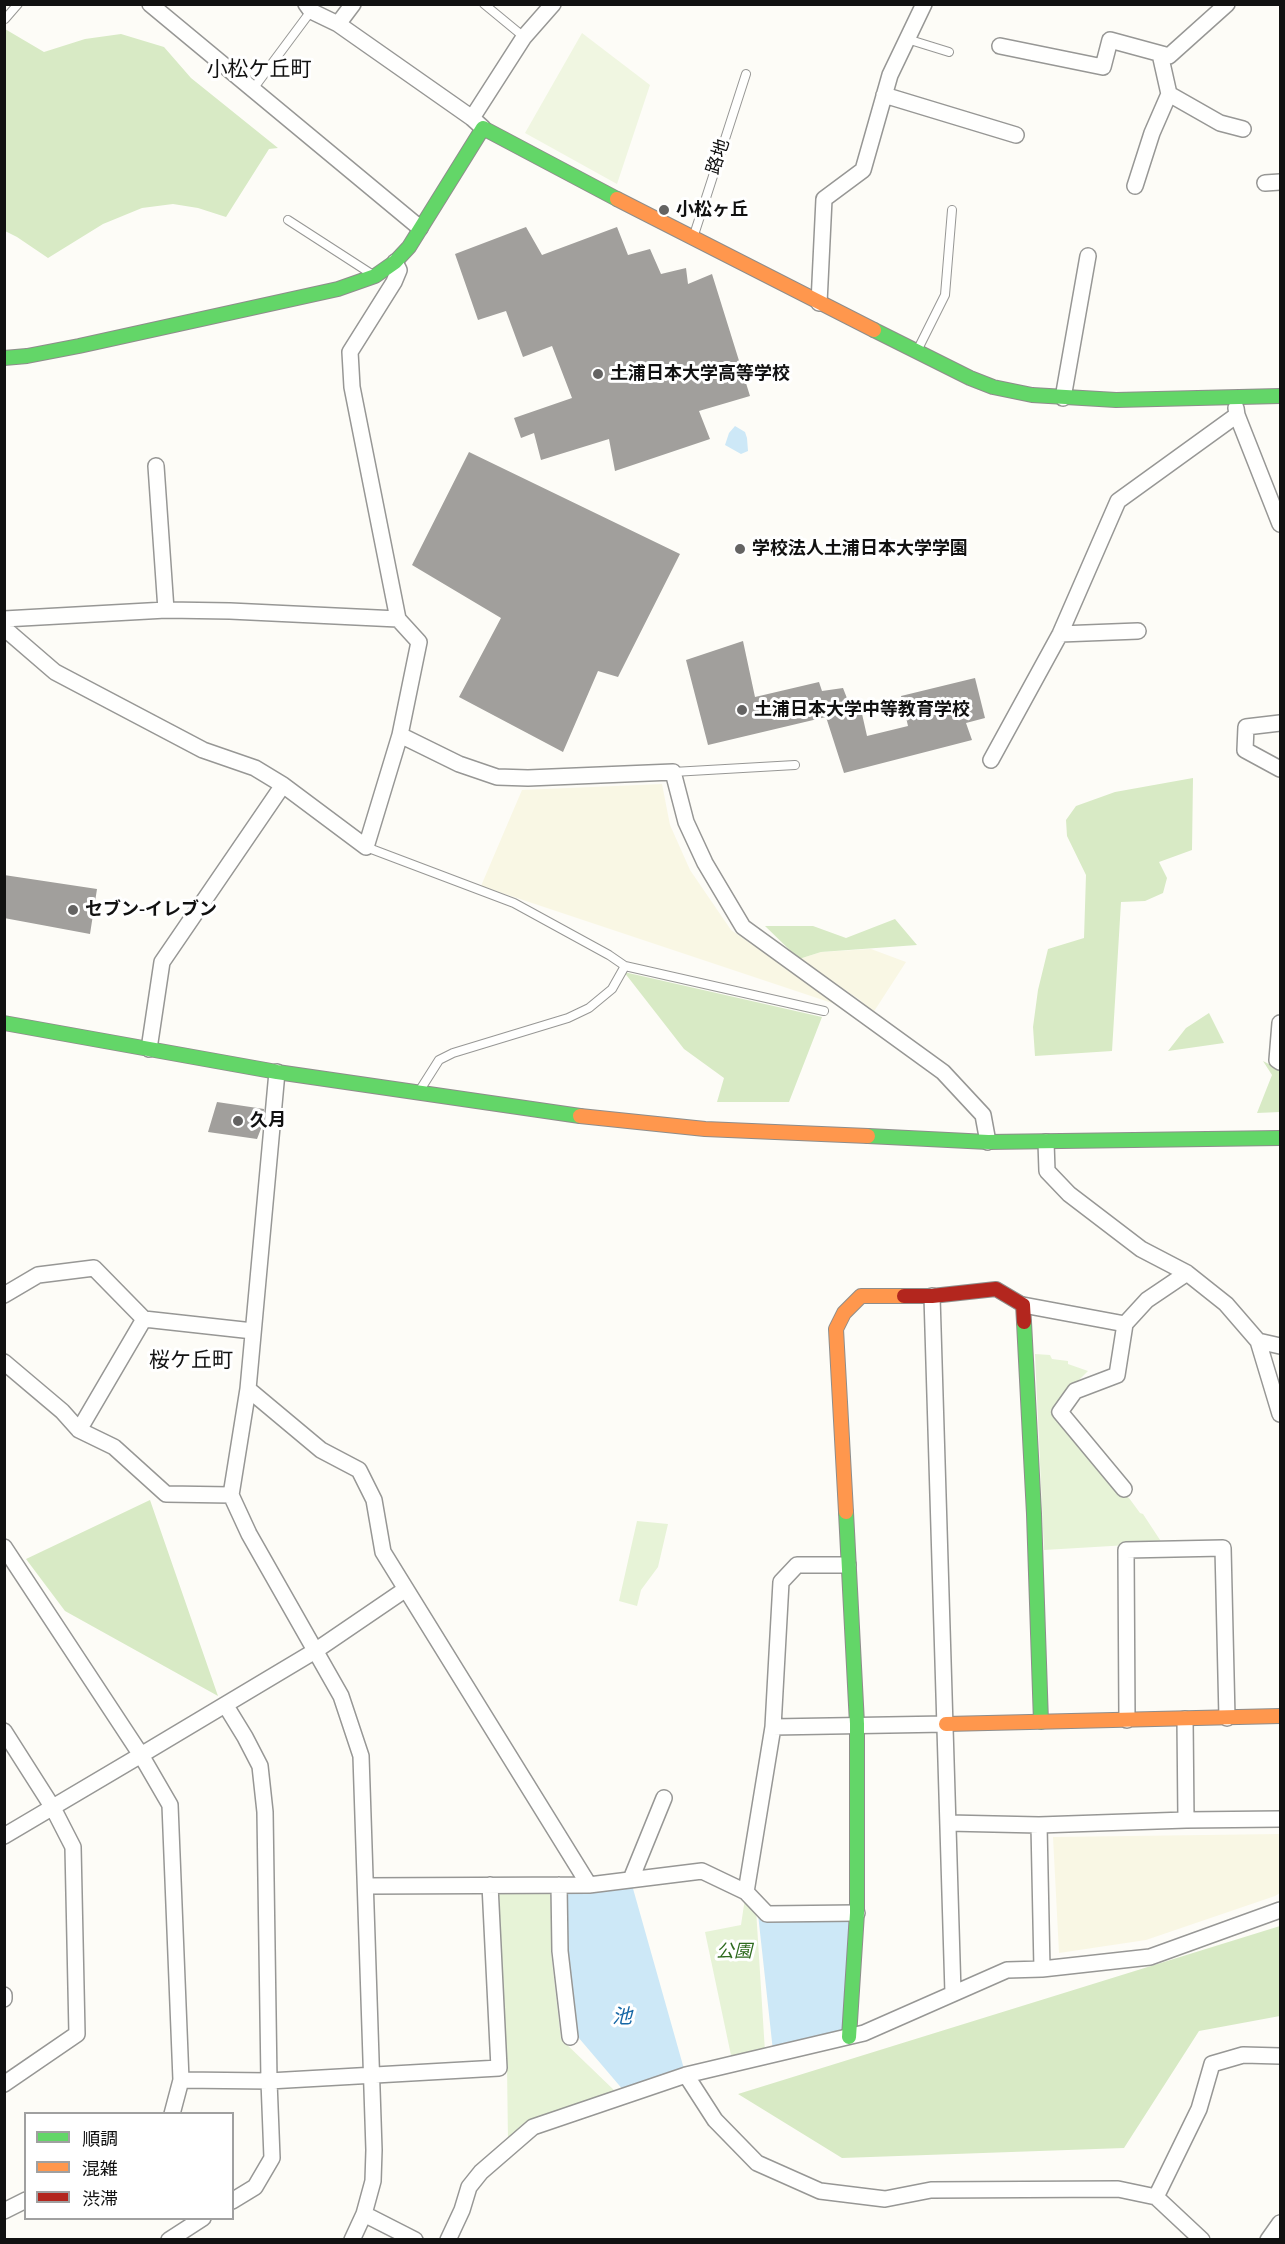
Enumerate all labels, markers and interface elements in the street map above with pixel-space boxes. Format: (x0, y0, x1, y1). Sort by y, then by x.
district label: 小松ケ丘町 (207, 58, 311, 84)
street label: 路地 (703, 137, 735, 177)
place label: 小松ヶ丘 (676, 199, 748, 221)
marker: 小松ヶ丘 (657, 203, 671, 217)
place label: 土浦日本大学高等学校 (610, 363, 790, 385)
marker: 土浦日本大学高等学校 (591, 367, 605, 381)
place label: 学校法人土浦日本大学学園 (752, 538, 968, 560)
marker: 学校法人土浦日本大学学園 (733, 542, 747, 556)
place label: 土浦日本大学中等教育学校 (754, 699, 970, 721)
marker: 土浦日本大学中等教育学校 (735, 703, 749, 717)
place label: セブン-イレブン (85, 899, 217, 921)
marker: セブン-イレブン (66, 903, 80, 917)
place label: 久月 (250, 1110, 286, 1132)
marker: 久月 (231, 1114, 245, 1128)
district label: 桜ケ丘町 (149, 1349, 233, 1375)
park label: 公園 (716, 1941, 752, 1963)
water label: 池 (612, 2006, 632, 2030)
legend (24, 2112, 234, 2220)
text: 順調 (82, 2126, 118, 2151)
text: 混雑 (82, 2156, 118, 2181)
text: 渋滞 (82, 2186, 118, 2211)

